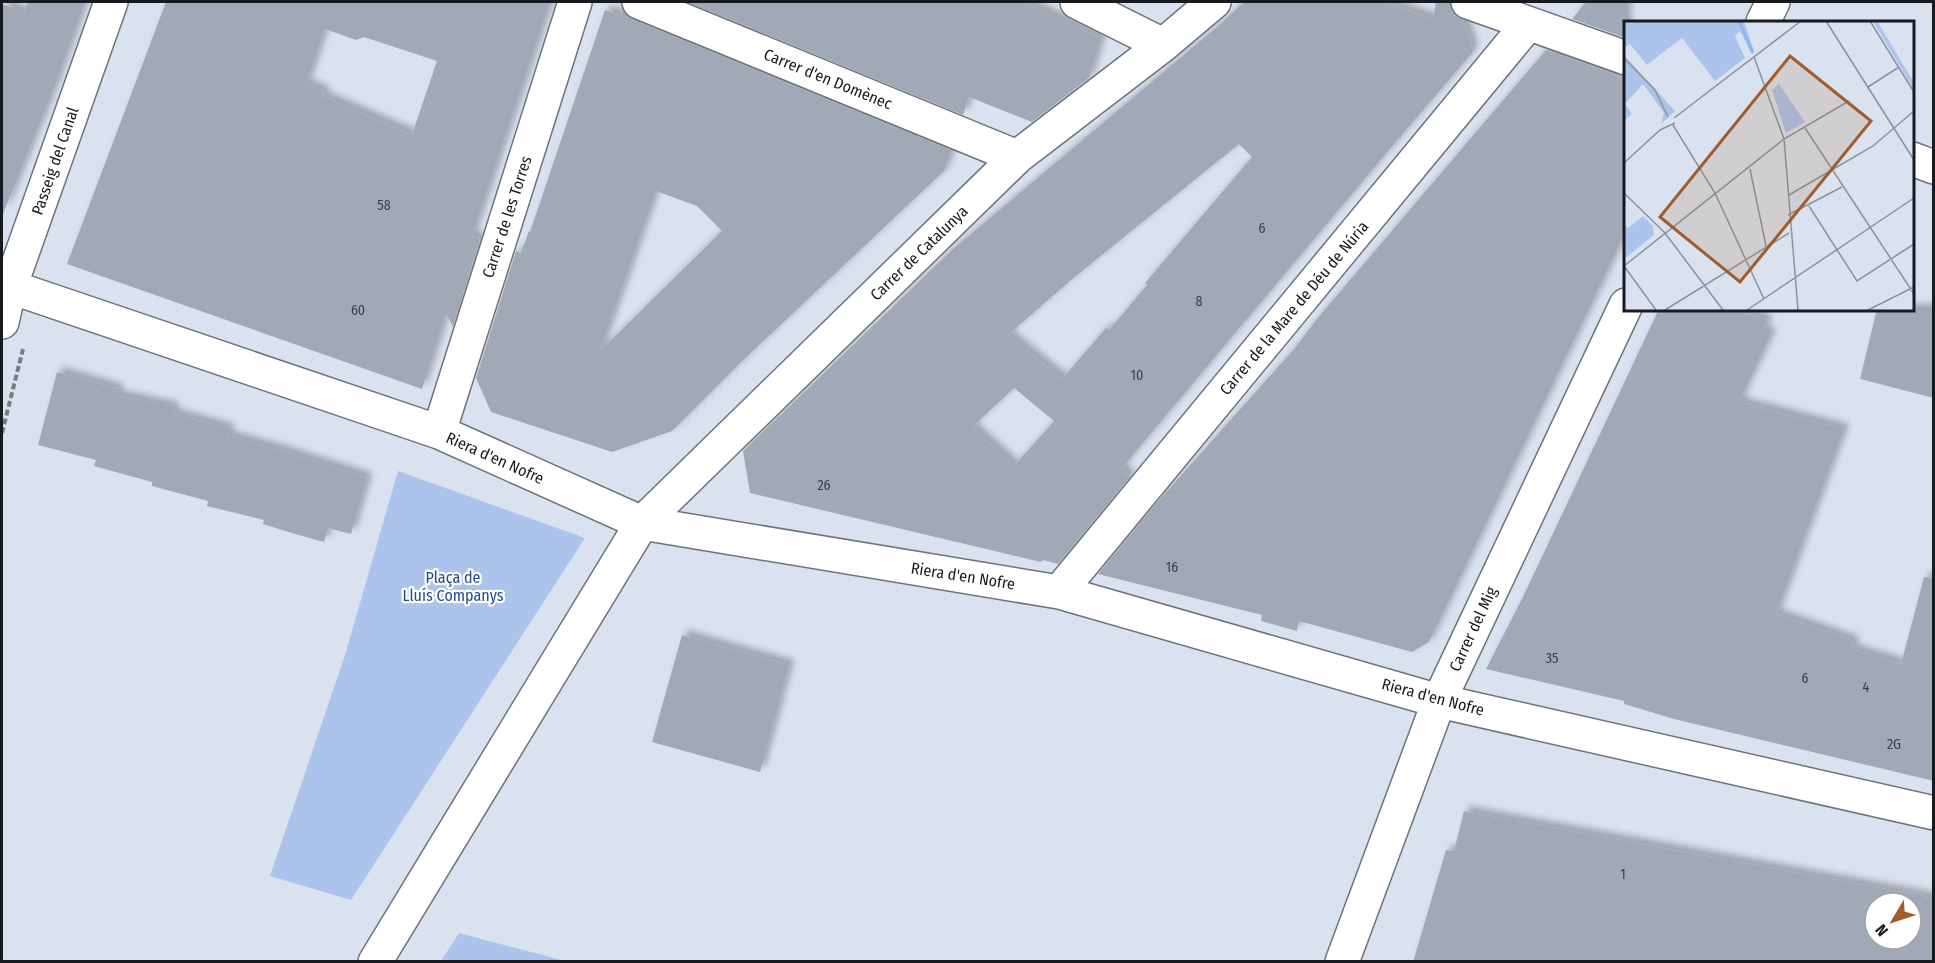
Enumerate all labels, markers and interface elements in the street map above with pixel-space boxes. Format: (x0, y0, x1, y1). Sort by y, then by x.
inset map (1624, 21, 1914, 310)
street label: Carrer d'en Domènec (761, 45, 895, 113)
street label: Passeig del Canal (28, 105, 82, 217)
street label: Carrer de les Torres (478, 153, 536, 280)
house number: 58 (377, 197, 391, 214)
street label: Carrer de Catalunya (866, 201, 972, 304)
street label: Carrer de la Mare de Déu de Núria (1216, 217, 1372, 399)
house number: 6 (1259, 220, 1266, 237)
house number: 8 (1196, 293, 1203, 310)
house number: 60 (351, 302, 365, 319)
house number: 10 (1131, 367, 1143, 384)
street label: Riera d'en Nofre (443, 428, 547, 488)
house number: 26 (817, 477, 831, 494)
street label: Riera d'en Nofre (910, 558, 1017, 594)
house number: 16 (1166, 559, 1178, 576)
park label: Plaça de Lluís Companys (402, 568, 504, 605)
street label: Carrer del Mig (1445, 583, 1501, 674)
house number: 35 (1546, 650, 1558, 667)
house number: 6 (1802, 670, 1809, 687)
street label: Riera d'en Nofre (1380, 674, 1486, 720)
house number: 4 (1863, 679, 1870, 696)
house number: 2G (1887, 736, 1901, 753)
house number: 1 (1620, 866, 1626, 883)
north arrow (1863, 891, 1923, 951)
text: N (1871, 920, 1892, 940)

